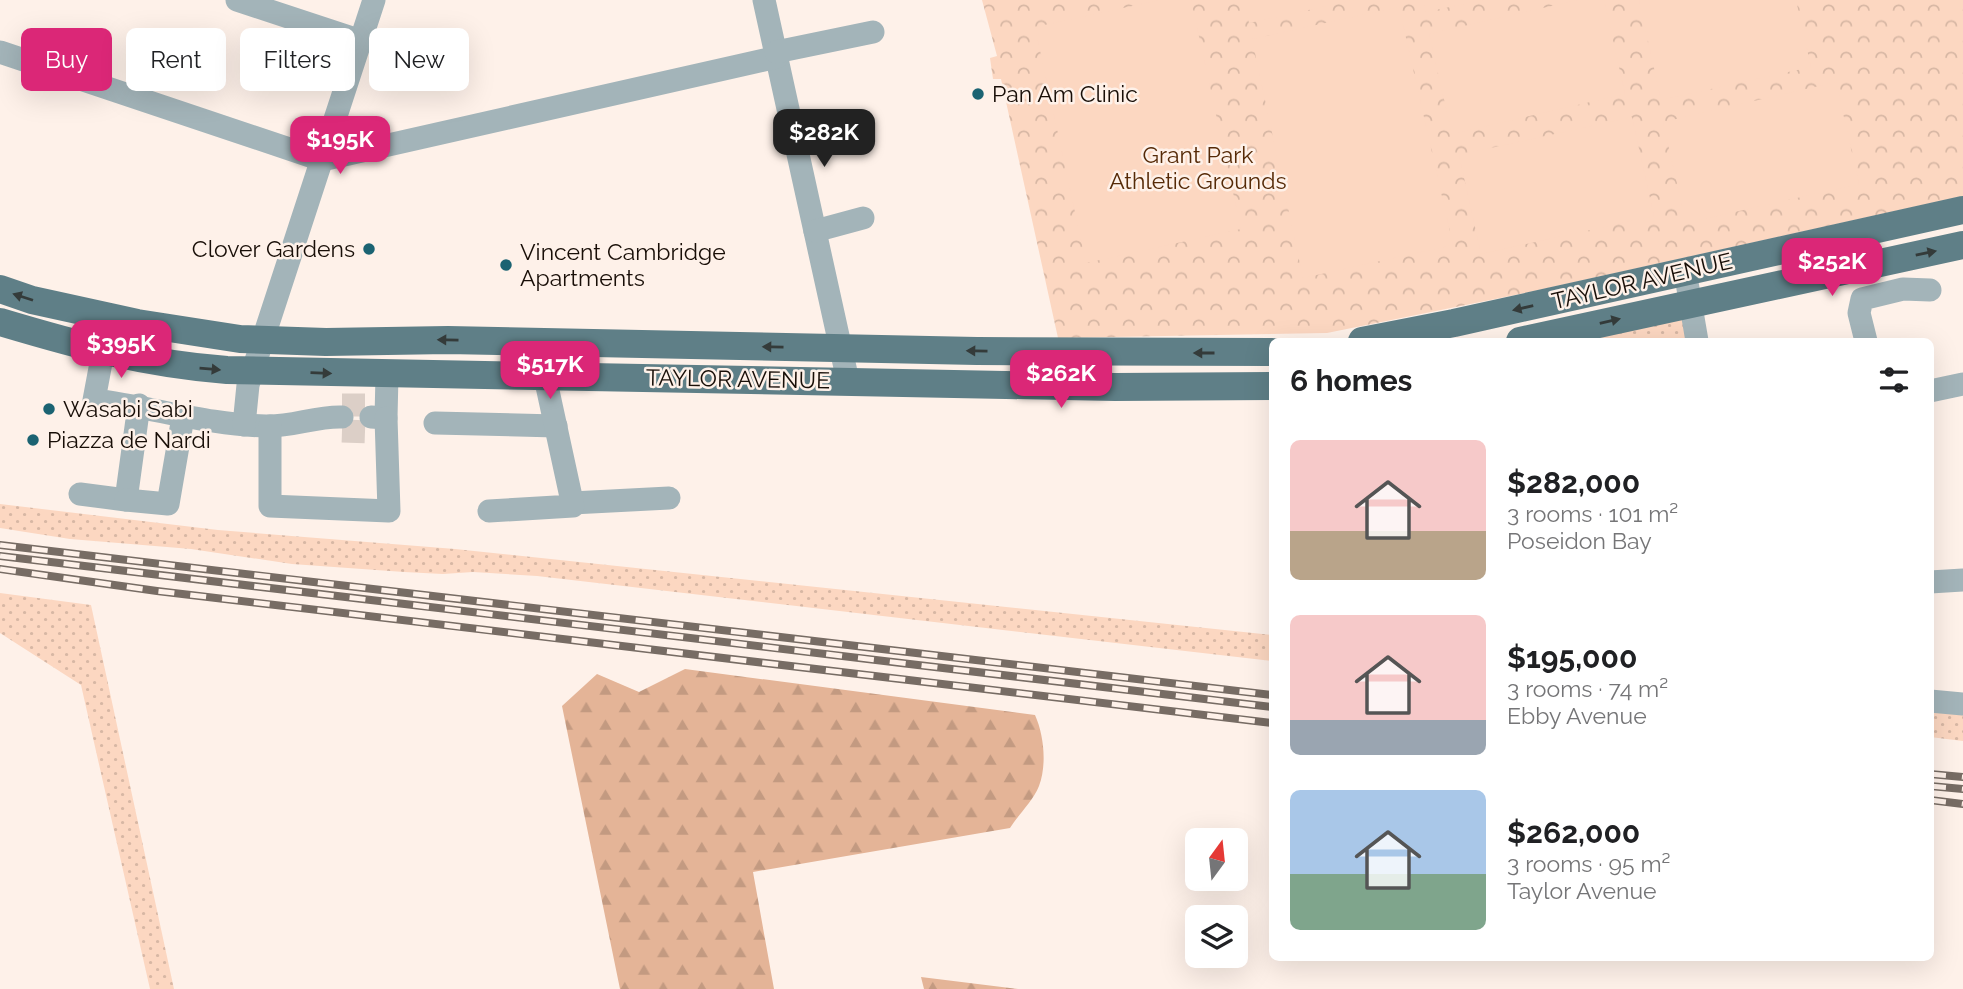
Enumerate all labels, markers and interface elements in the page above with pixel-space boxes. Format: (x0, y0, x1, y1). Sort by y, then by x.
chip: Buy (21, 28, 112, 91)
chip: Rent (126, 28, 226, 91)
chip: Filters (240, 28, 355, 91)
chip: New (369, 28, 469, 91)
place label: Pan Am Clinic (992, 80, 1138, 107)
marker: Pan Am Clinic (970, 86, 986, 102)
pin: $282K (775, 110, 873, 169)
pin: $195K (291, 116, 389, 176)
text: $282K (789, 118, 859, 145)
text: $195K (306, 125, 374, 152)
park label: Grant Park Athletic Grounds (1109, 141, 1287, 194)
place label: Clover Gardens (192, 235, 355, 262)
place label: Vincent Cambridge Apartments (520, 238, 726, 291)
pin: $252K (1783, 238, 1881, 298)
marker: Clover Gardens (361, 241, 377, 257)
street label: TAYLOR AVENUE (1549, 247, 1735, 314)
text: $252K (1798, 247, 1866, 274)
one-way arrow (1915, 247, 1937, 258)
marker: Vincent Cambridge Apartments (498, 257, 514, 273)
one-way arrow (12, 291, 33, 301)
one-way arrow (1512, 302, 1534, 313)
one-way arrow (1599, 316, 1621, 327)
pin: $395K (72, 320, 170, 380)
text: $395K (87, 329, 155, 356)
one-way arrow (436, 334, 458, 346)
one-way arrow (762, 341, 784, 353)
pin: $517K (501, 342, 599, 401)
one-way arrow (965, 345, 987, 357)
one-way arrow (1193, 347, 1215, 359)
text: $517K (517, 350, 583, 377)
pin: $262K (1012, 350, 1110, 410)
text: $262K (1026, 359, 1096, 386)
icon: filters (1875, 361, 1913, 399)
street label: TAYLOR AVENUE (646, 363, 830, 394)
text: 6 homes (1290, 363, 1412, 398)
one-way arrow (199, 364, 221, 375)
one-way arrow (310, 367, 332, 378)
place label: Wasabi Sabi (63, 395, 193, 422)
marker: Wasabi Sabi (41, 401, 57, 417)
place label: Piazza de Nardi (47, 426, 211, 453)
marker: Piazza de Nardi (25, 432, 41, 448)
text: $282,000 (1507, 465, 1640, 500)
icon: home (1346, 468, 1430, 552)
text: 3 rooms · 101 m² (1507, 500, 1678, 527)
text: Poseidon Bay (1507, 527, 1652, 554)
text: $195,000 (1507, 640, 1637, 675)
icon: home (1346, 643, 1430, 727)
text: 3 rooms · 74 m² (1507, 675, 1668, 702)
text: Ebby Avenue (1507, 702, 1647, 729)
text: $262,000 (1507, 815, 1640, 850)
icon: home (1346, 818, 1430, 902)
north arrow (1185, 828, 1248, 891)
map controls (1185, 828, 1248, 968)
text: 3 rooms · 95 m² (1507, 850, 1670, 877)
text: Taylor Avenue (1507, 877, 1657, 904)
button: layers (1185, 905, 1248, 968)

